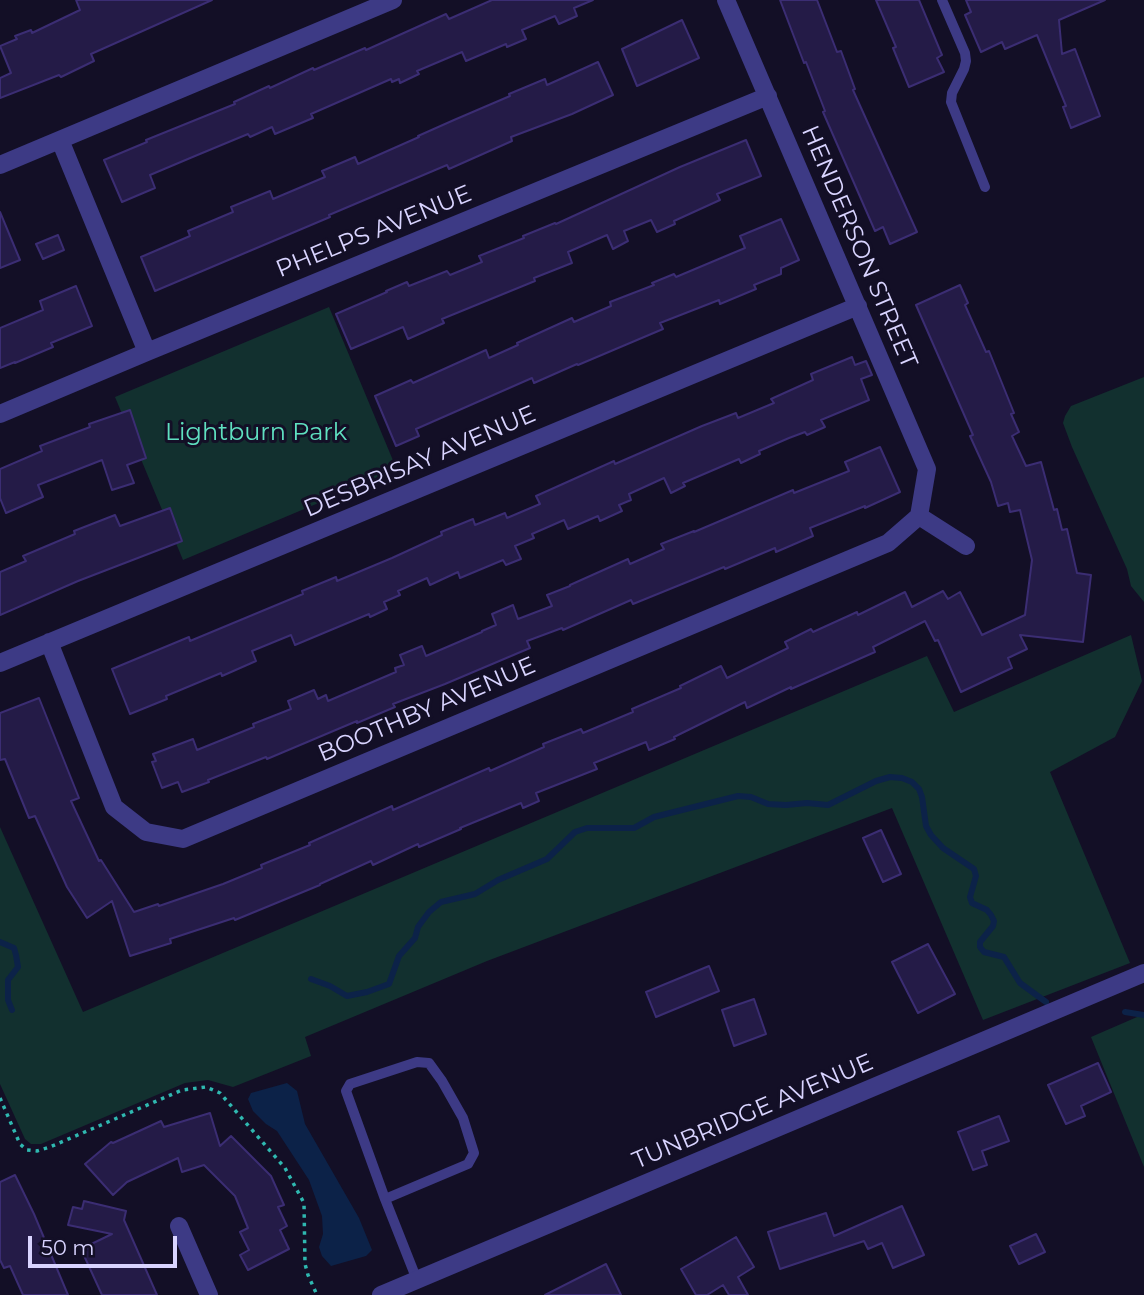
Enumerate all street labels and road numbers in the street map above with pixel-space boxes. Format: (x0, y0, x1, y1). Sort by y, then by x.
street label: HENDERSON STREET (795, 121, 923, 373)
street label: PHELPS AVENUE (272, 180, 476, 284)
street label: DESBRISAY AVENUE (300, 400, 540, 524)
street label: BOOTHBY AVENUE (314, 651, 540, 769)
street label: TUNBRIDGE AVENUE (628, 1048, 878, 1176)

